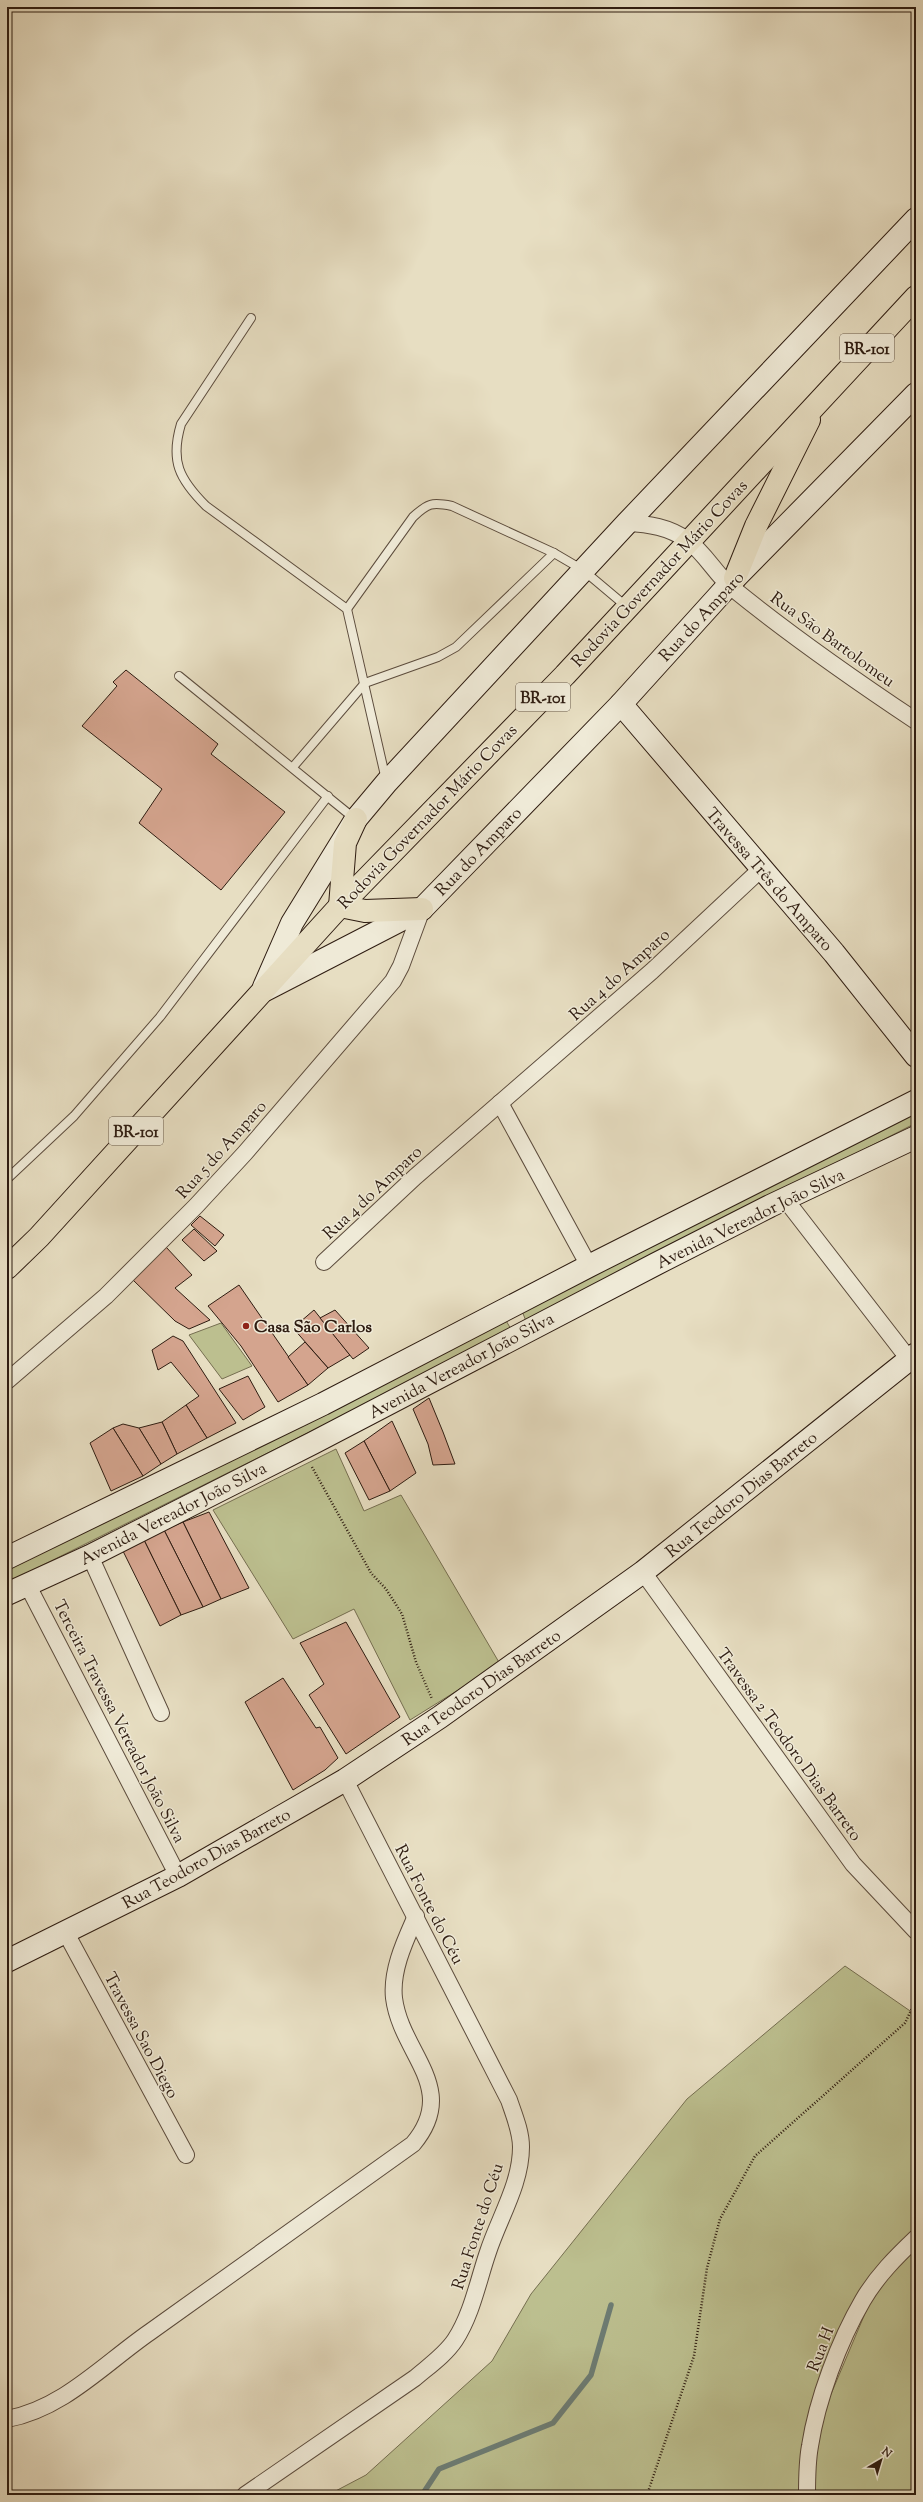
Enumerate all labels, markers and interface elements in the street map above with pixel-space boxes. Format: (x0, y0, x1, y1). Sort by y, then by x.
road number: BR-101 (840, 334, 894, 362)
street label: Rodovia Governador Mário Covas (567, 475, 754, 674)
street label: Rua do Amparo (654, 567, 751, 668)
street label: Rua São Bartolomeu (765, 587, 899, 694)
road number: BR-101 (516, 683, 570, 711)
street label: Rodovia Governador Mário Covas (333, 719, 524, 915)
street label: Rua do Amparo (431, 802, 528, 902)
street label: Travessa Três do Amparo (699, 803, 838, 957)
street label: Rua 4 do Amparo (565, 924, 676, 1027)
street label: Rua 5 do Amparo (172, 1096, 273, 1205)
road number: BR-101 (109, 1117, 163, 1145)
street label: Rua 4 do Amparo (318, 1141, 428, 1246)
street label: Avenida Vereador João Silva (653, 1164, 849, 1276)
street label: Avenida Vereador João Silva (365, 1308, 559, 1426)
place label: Casa São Carlos (254, 1316, 372, 1340)
marker: Casa São Carlos (241, 1321, 251, 1331)
street label: Rua Teodoro Dias Barreto (661, 1427, 823, 1564)
street label: Avenida Vereador João Silva (76, 1457, 272, 1572)
street label: Terceira Travessa Vereador João Silva (46, 1596, 190, 1848)
street label: Rua Teodoro Dias Barreto (398, 1625, 566, 1753)
street label: Travessa 2 Teodoro Dias Barreto (710, 1644, 867, 1847)
street label: Rua Teodoro Dias Barreto (118, 1803, 295, 1916)
street label: Rua Fonte do Céu (388, 1841, 469, 1969)
street label: Travessa Sao Diego (97, 1969, 184, 2103)
street label: Rua Fonte do Céu (447, 2160, 511, 2293)
street label: Rua H (802, 2323, 842, 2376)
north arrow (861, 2440, 901, 2480)
text: N (877, 2443, 895, 2462)

